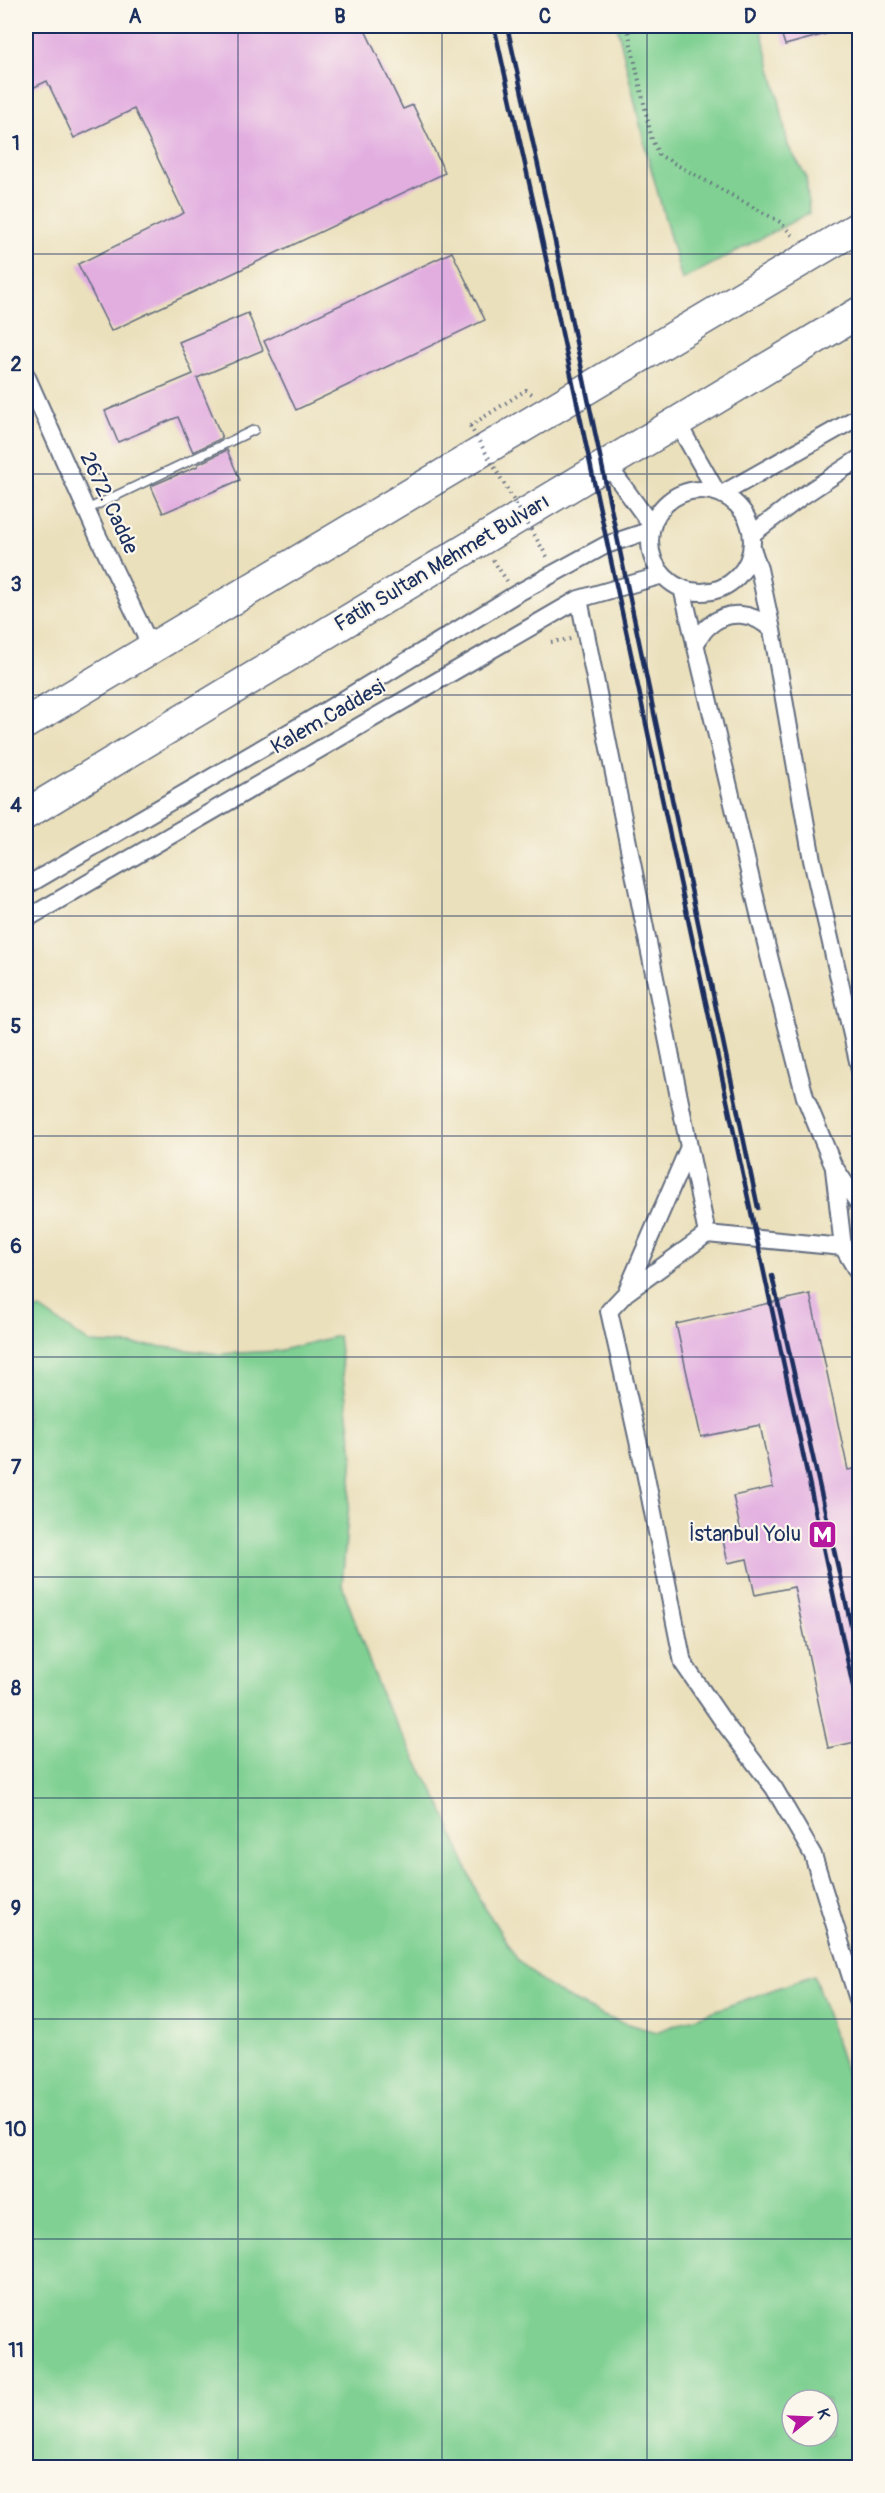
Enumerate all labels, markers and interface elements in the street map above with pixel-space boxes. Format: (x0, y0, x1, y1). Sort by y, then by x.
text: A (129, 4, 142, 29)
text: B (334, 4, 346, 29)
text: C (539, 4, 551, 29)
text: D (744, 4, 757, 29)
text: 1 (12, 131, 20, 156)
text: 2 (10, 352, 22, 377)
street label: 2672. Cadde (74, 448, 145, 559)
street label: Fatih Sultan Mehmet Bulvarı (330, 488, 554, 638)
text: 3 (10, 572, 22, 597)
street label: Kalem Caddesi (266, 673, 390, 761)
text: 4 (10, 793, 22, 818)
text: 5 (11, 1014, 22, 1039)
text: 6 (10, 1234, 22, 1259)
text: 7 (11, 1455, 22, 1480)
metro station icon: İstanbul Yolu (806, 1518, 838, 1550)
place label: İstanbul Yolu (689, 1521, 801, 1548)
text: 8 (11, 1676, 21, 1701)
text: 9 (11, 1896, 21, 1921)
text: 10 (5, 2117, 27, 2142)
text: 11 (8, 2338, 24, 2363)
north arrow (780, 2388, 840, 2448)
text: K (812, 2406, 834, 2422)

